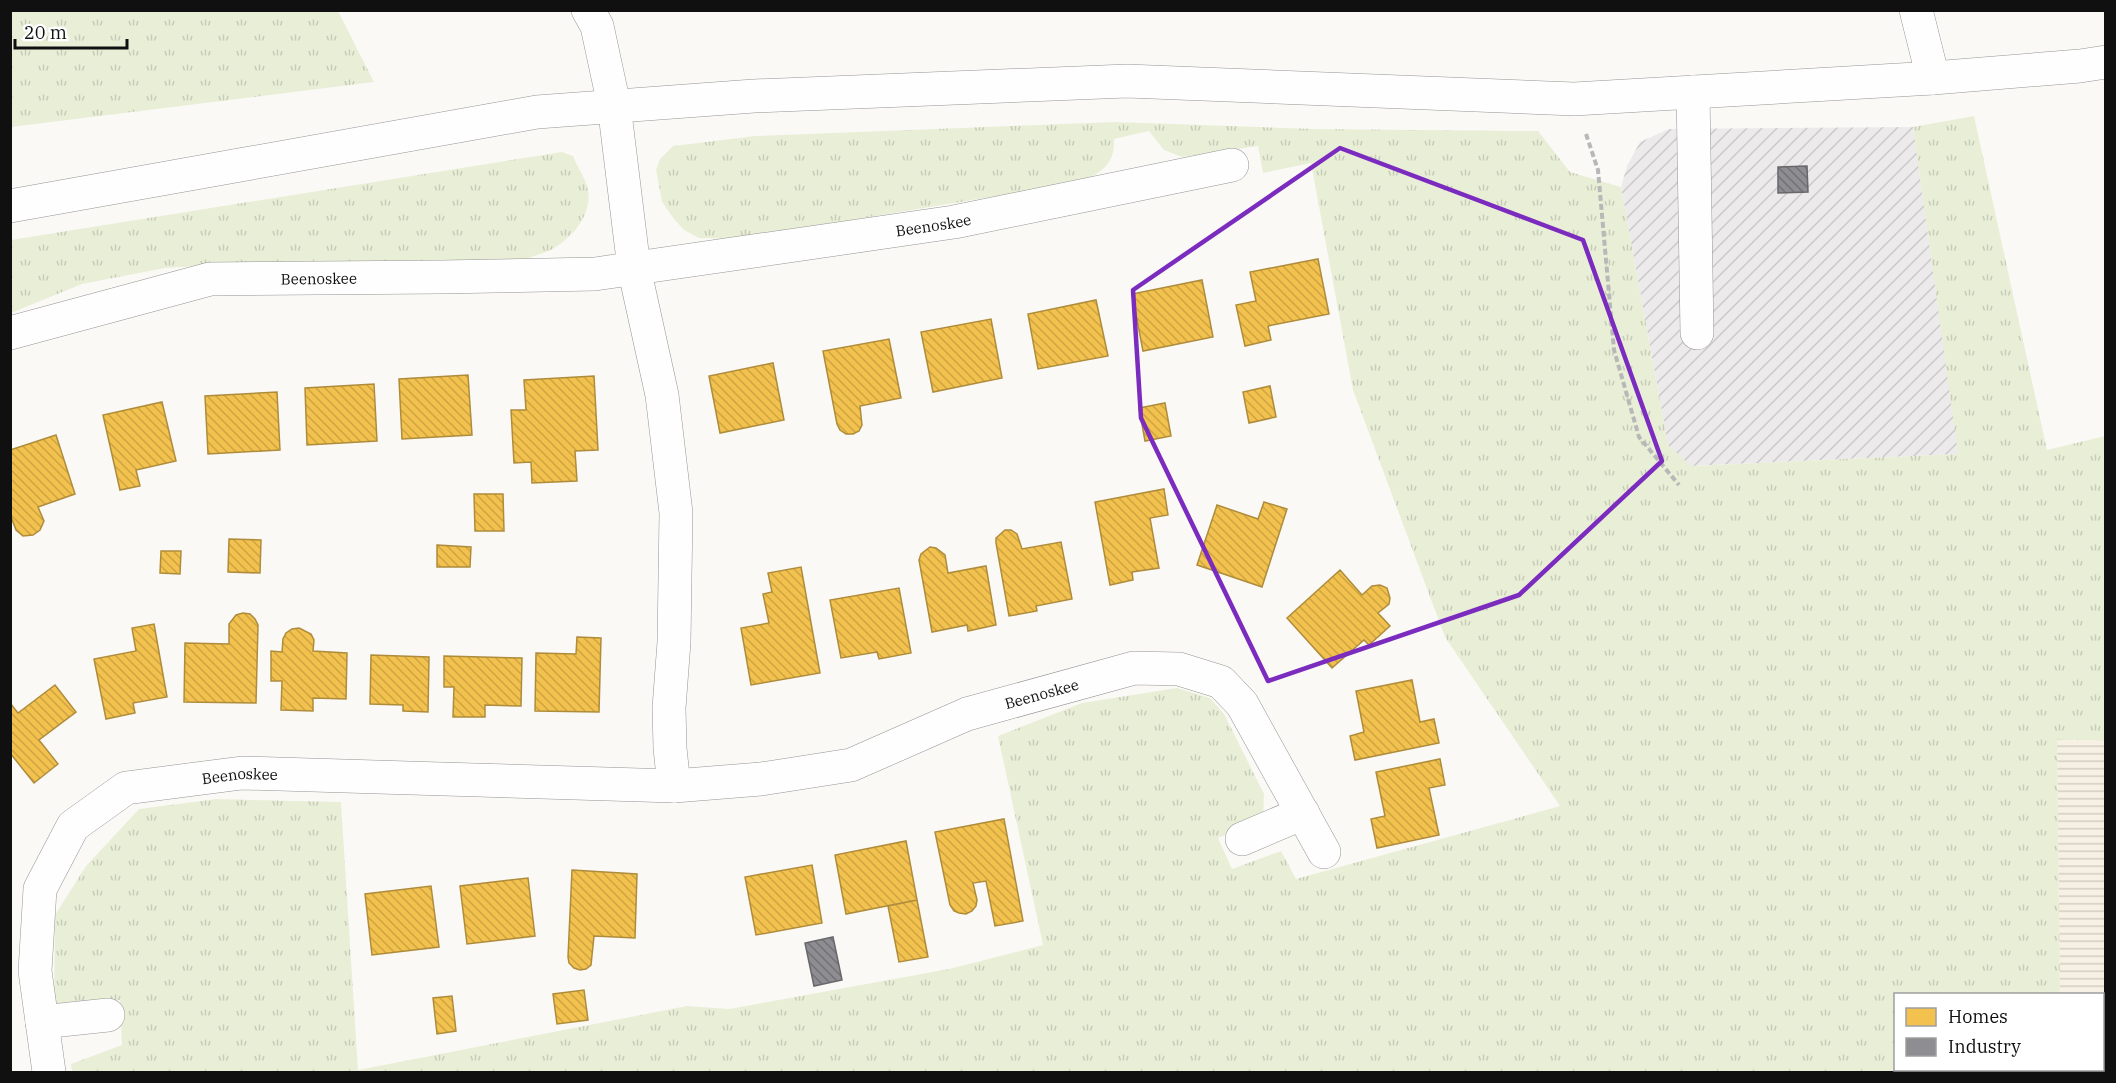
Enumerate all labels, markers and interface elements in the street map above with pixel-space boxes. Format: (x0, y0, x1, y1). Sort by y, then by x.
scale bar (15, 12, 128, 50)
text: 20 m (24, 21, 67, 44)
street label: Beenoskee (894, 209, 973, 240)
street label: Beenoskee (281, 268, 357, 288)
street label: Beenoskee (1002, 674, 1081, 713)
street label: Beenoskee (201, 763, 278, 788)
legend (1894, 993, 2104, 1071)
text: Homes (1948, 1005, 2008, 1028)
text: Industry (1948, 1035, 2021, 1058)

